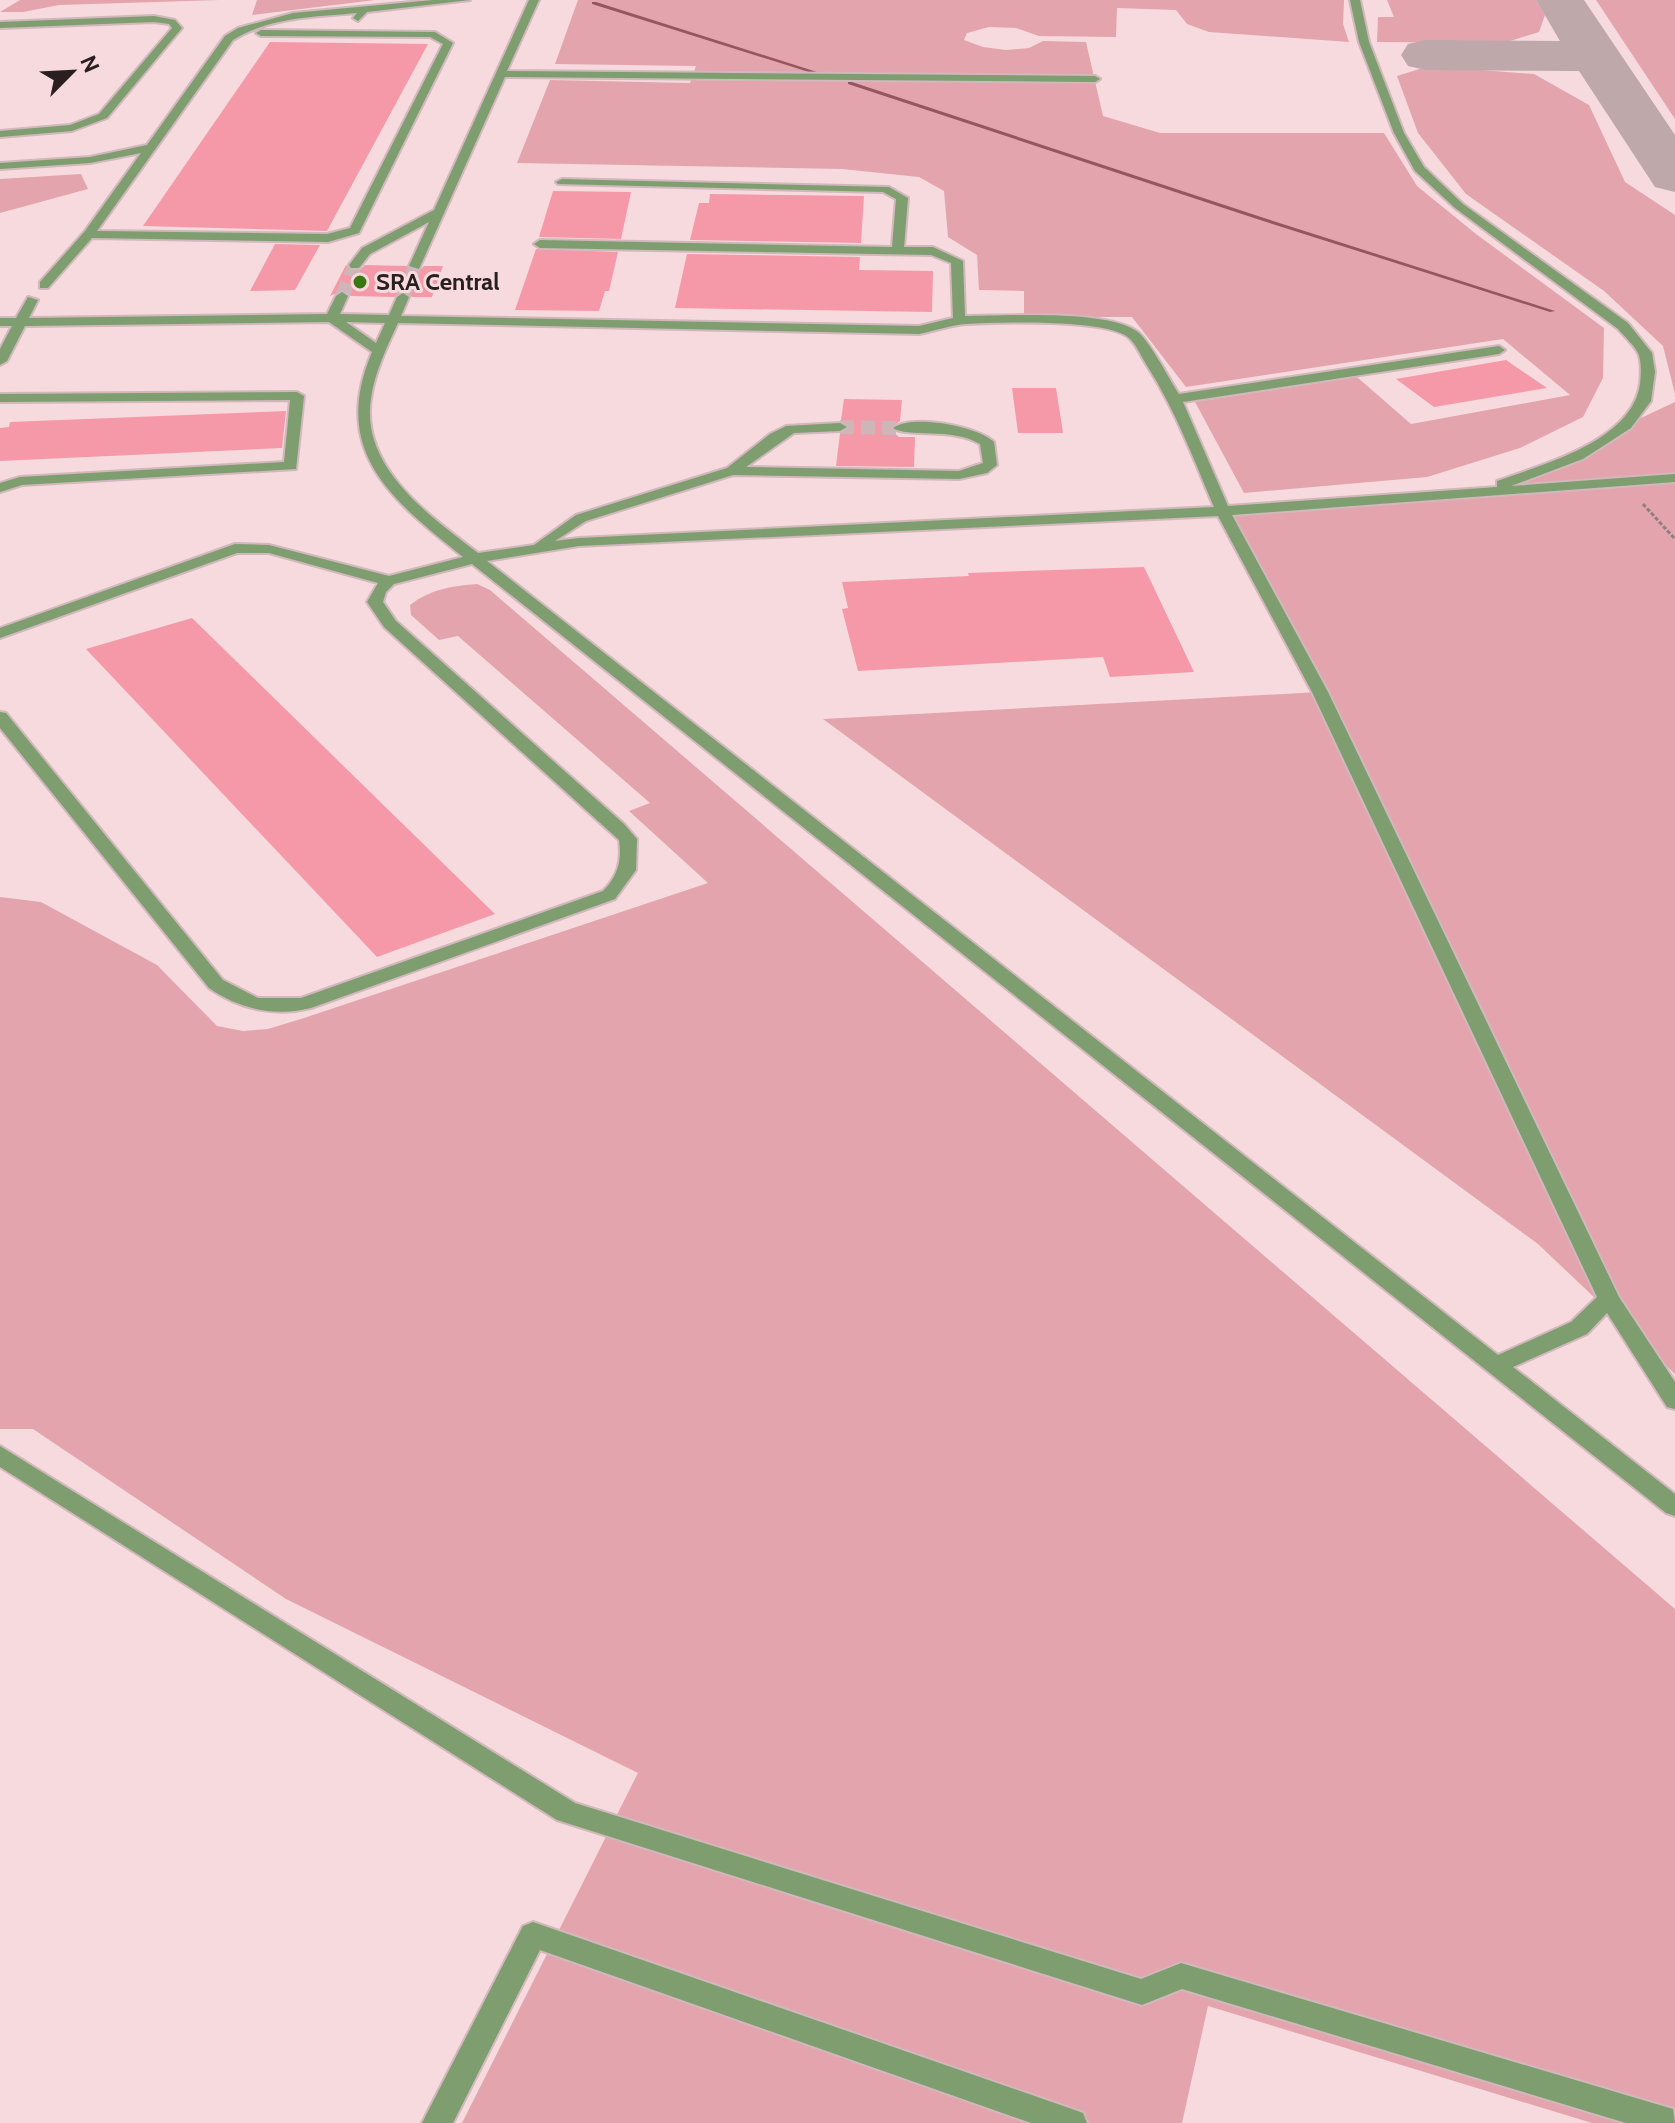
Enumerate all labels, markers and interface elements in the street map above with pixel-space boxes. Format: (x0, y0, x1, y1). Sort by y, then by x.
north arrow (32, 32, 112, 112)
text: N (74, 51, 105, 77)
place label: SRA Central (376, 267, 499, 296)
marker: SRA Central (351, 273, 369, 291)

